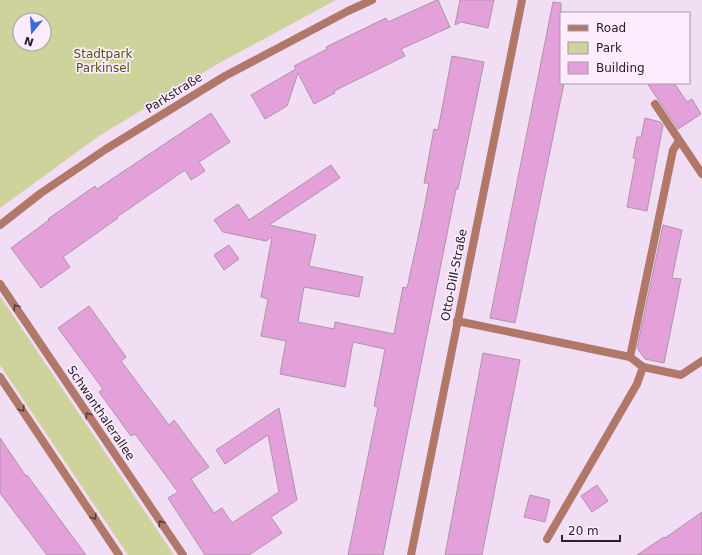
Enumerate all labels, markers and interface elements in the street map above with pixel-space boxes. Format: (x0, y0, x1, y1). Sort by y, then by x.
north arrow (12, 12, 52, 52)
legend (560, 12, 690, 84)
text: Road (596, 21, 626, 35)
text: N (23, 33, 35, 49)
text: Park (596, 41, 622, 55)
park label: Stadtpark Parkinsel (74, 47, 132, 75)
text: Building (596, 61, 645, 75)
street label: Parkstraße (143, 70, 205, 116)
street label: Otto-Dill-Straße (438, 228, 470, 322)
one-way arrow (13, 304, 21, 311)
street label: Schwanthalerallee (64, 363, 138, 463)
one-way arrow (17, 405, 25, 412)
one-way arrow (86, 412, 93, 419)
one-way arrow (89, 513, 97, 520)
scale bar (562, 517, 620, 543)
one-way arrow (159, 520, 166, 527)
text: 20 m (568, 524, 599, 538)

